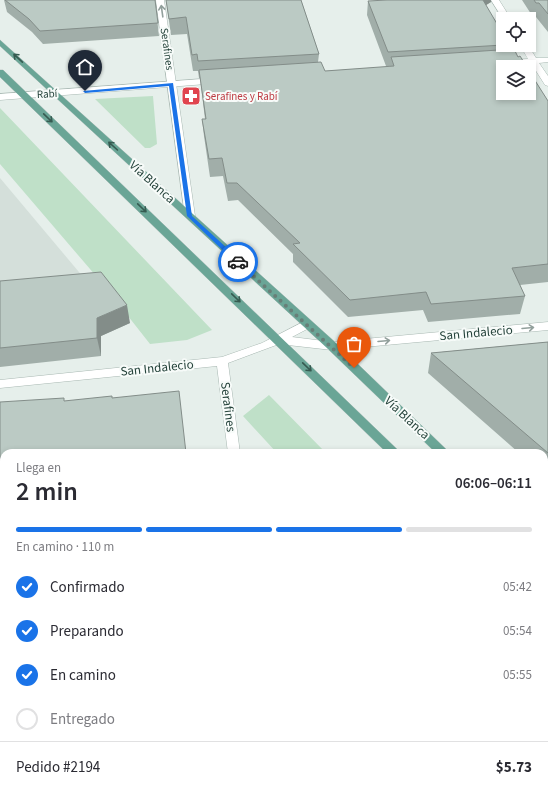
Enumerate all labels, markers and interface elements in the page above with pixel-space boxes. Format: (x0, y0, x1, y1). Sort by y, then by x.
one-way arrow (158, 5, 166, 18)
map controls (496, 12, 536, 100)
button: locate (496, 12, 536, 52)
street label: Serafines (157, 27, 177, 71)
pin (68, 50, 102, 91)
one-way arrow (12, 54, 23, 63)
icon: home (74, 56, 96, 78)
button: layers (496, 60, 536, 100)
pharmacy icon: Serafines y Rabí (180, 85, 202, 107)
street label: Rabí (36, 86, 58, 102)
place label: Serafines y Rabí (205, 89, 278, 104)
one-way arrow (43, 113, 53, 123)
one-way arrow (108, 142, 118, 151)
street label: Vía Blanca (125, 157, 179, 207)
one-way arrow (137, 203, 147, 213)
courier (218, 242, 258, 282)
icon: car (227, 251, 249, 273)
one-way arrow (231, 294, 241, 303)
street label: San Indalecio (439, 321, 513, 345)
one-way arrow (521, 324, 534, 332)
pin (337, 327, 371, 368)
icon: bag (343, 333, 365, 355)
one-way arrow (377, 338, 390, 345)
street label: San Indalecio (120, 355, 194, 381)
one-way arrow (302, 362, 312, 372)
street label: Serafines (216, 381, 240, 434)
street label: Vía Blanca (380, 392, 434, 444)
text: Llega en (16, 459, 61, 477)
text: 2 min (16, 473, 78, 510)
text: 06:06–06:11 (455, 473, 532, 494)
text: En camino · 110 m (16, 538, 114, 556)
icon: check (16, 576, 38, 598)
text: Confirmado (50, 577, 125, 598)
text: 05:42 (503, 578, 532, 596)
icon: check (16, 620, 38, 642)
text: Preparando (50, 621, 124, 642)
text: 05:54 (503, 622, 532, 640)
icon: check (16, 664, 38, 686)
text: En camino (50, 665, 116, 686)
text: 05:55 (503, 666, 532, 684)
text: Entregado (50, 709, 115, 730)
text: Pedido #2194 (16, 757, 100, 778)
text: $5.73 (496, 757, 532, 778)

